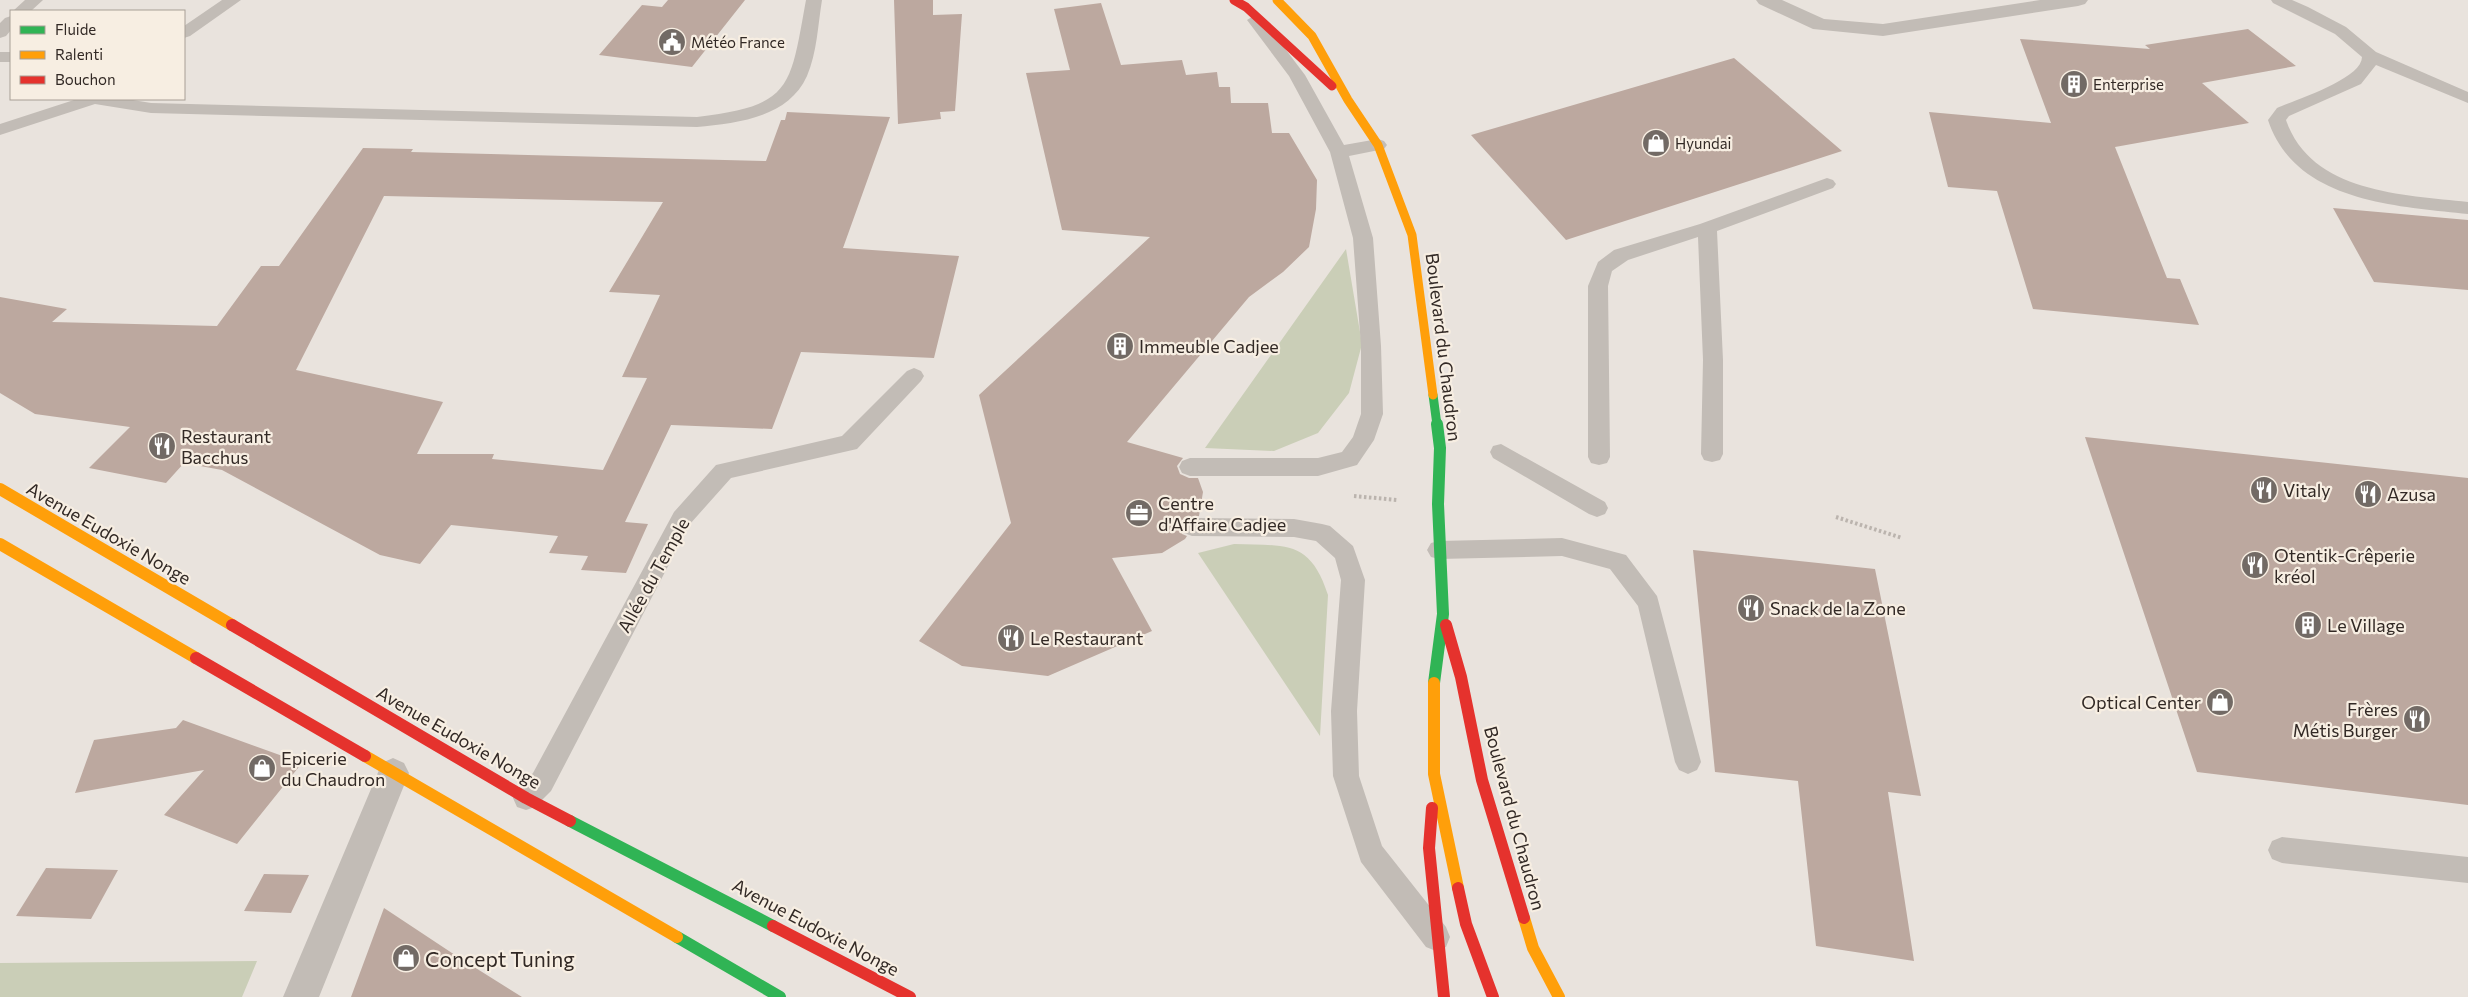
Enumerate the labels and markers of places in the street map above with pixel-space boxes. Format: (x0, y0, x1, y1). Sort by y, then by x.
public building icon: Météo France (657, 27, 687, 57)
place label: Météo France (691, 33, 785, 51)
building icon: Enterprise (2059, 69, 2089, 99)
place label: Enterprise (2093, 75, 2164, 93)
shop icon: Hyundai (1641, 128, 1671, 158)
place label: Hyundai (1675, 134, 1731, 152)
building icon: Immeuble Cadjee (1105, 331, 1135, 361)
place label: Immeuble Cadjee (1139, 335, 1279, 357)
place label: Restaurant Bacchus (181, 425, 271, 468)
restaurant icon: Restaurant Bacchus (147, 431, 177, 461)
restaurant icon: Vitaly (2249, 475, 2279, 505)
place label: Vitaly (2283, 479, 2331, 501)
restaurant icon: Azusa (2353, 479, 2383, 509)
place label: Azusa (2387, 483, 2436, 505)
place label: Centre d'Affaire Cadjee (1158, 492, 1286, 535)
office icon: Centre d'Affaire Cadjee (1124, 498, 1154, 528)
place label: Otentik-Crêperie kréol (2274, 544, 2415, 587)
restaurant icon: Otentik-Crêperie kréol (2240, 550, 2270, 580)
restaurant icon: Snack de la Zone (1736, 593, 1766, 623)
place label: Snack de la Zone (1770, 597, 1906, 619)
building icon: Le Village (2293, 610, 2323, 640)
place label: Le Village (2327, 614, 2405, 636)
restaurant icon: Le Restaurant (996, 623, 1026, 653)
place label: Le Restaurant (1030, 627, 1143, 649)
shop icon: Optical Center (2205, 687, 2235, 717)
place label: Optical Center (2081, 691, 2201, 713)
place label: Frères Métis Burger (2293, 698, 2398, 741)
restaurant icon: Frères Métis Burger (2402, 704, 2432, 734)
place label: Epicerie du Chaudron (281, 747, 385, 790)
shop icon: Epicerie du Chaudron (247, 753, 277, 783)
shop icon: Concept Tuning (391, 943, 421, 973)
place label: Concept Tuning (425, 946, 575, 971)

